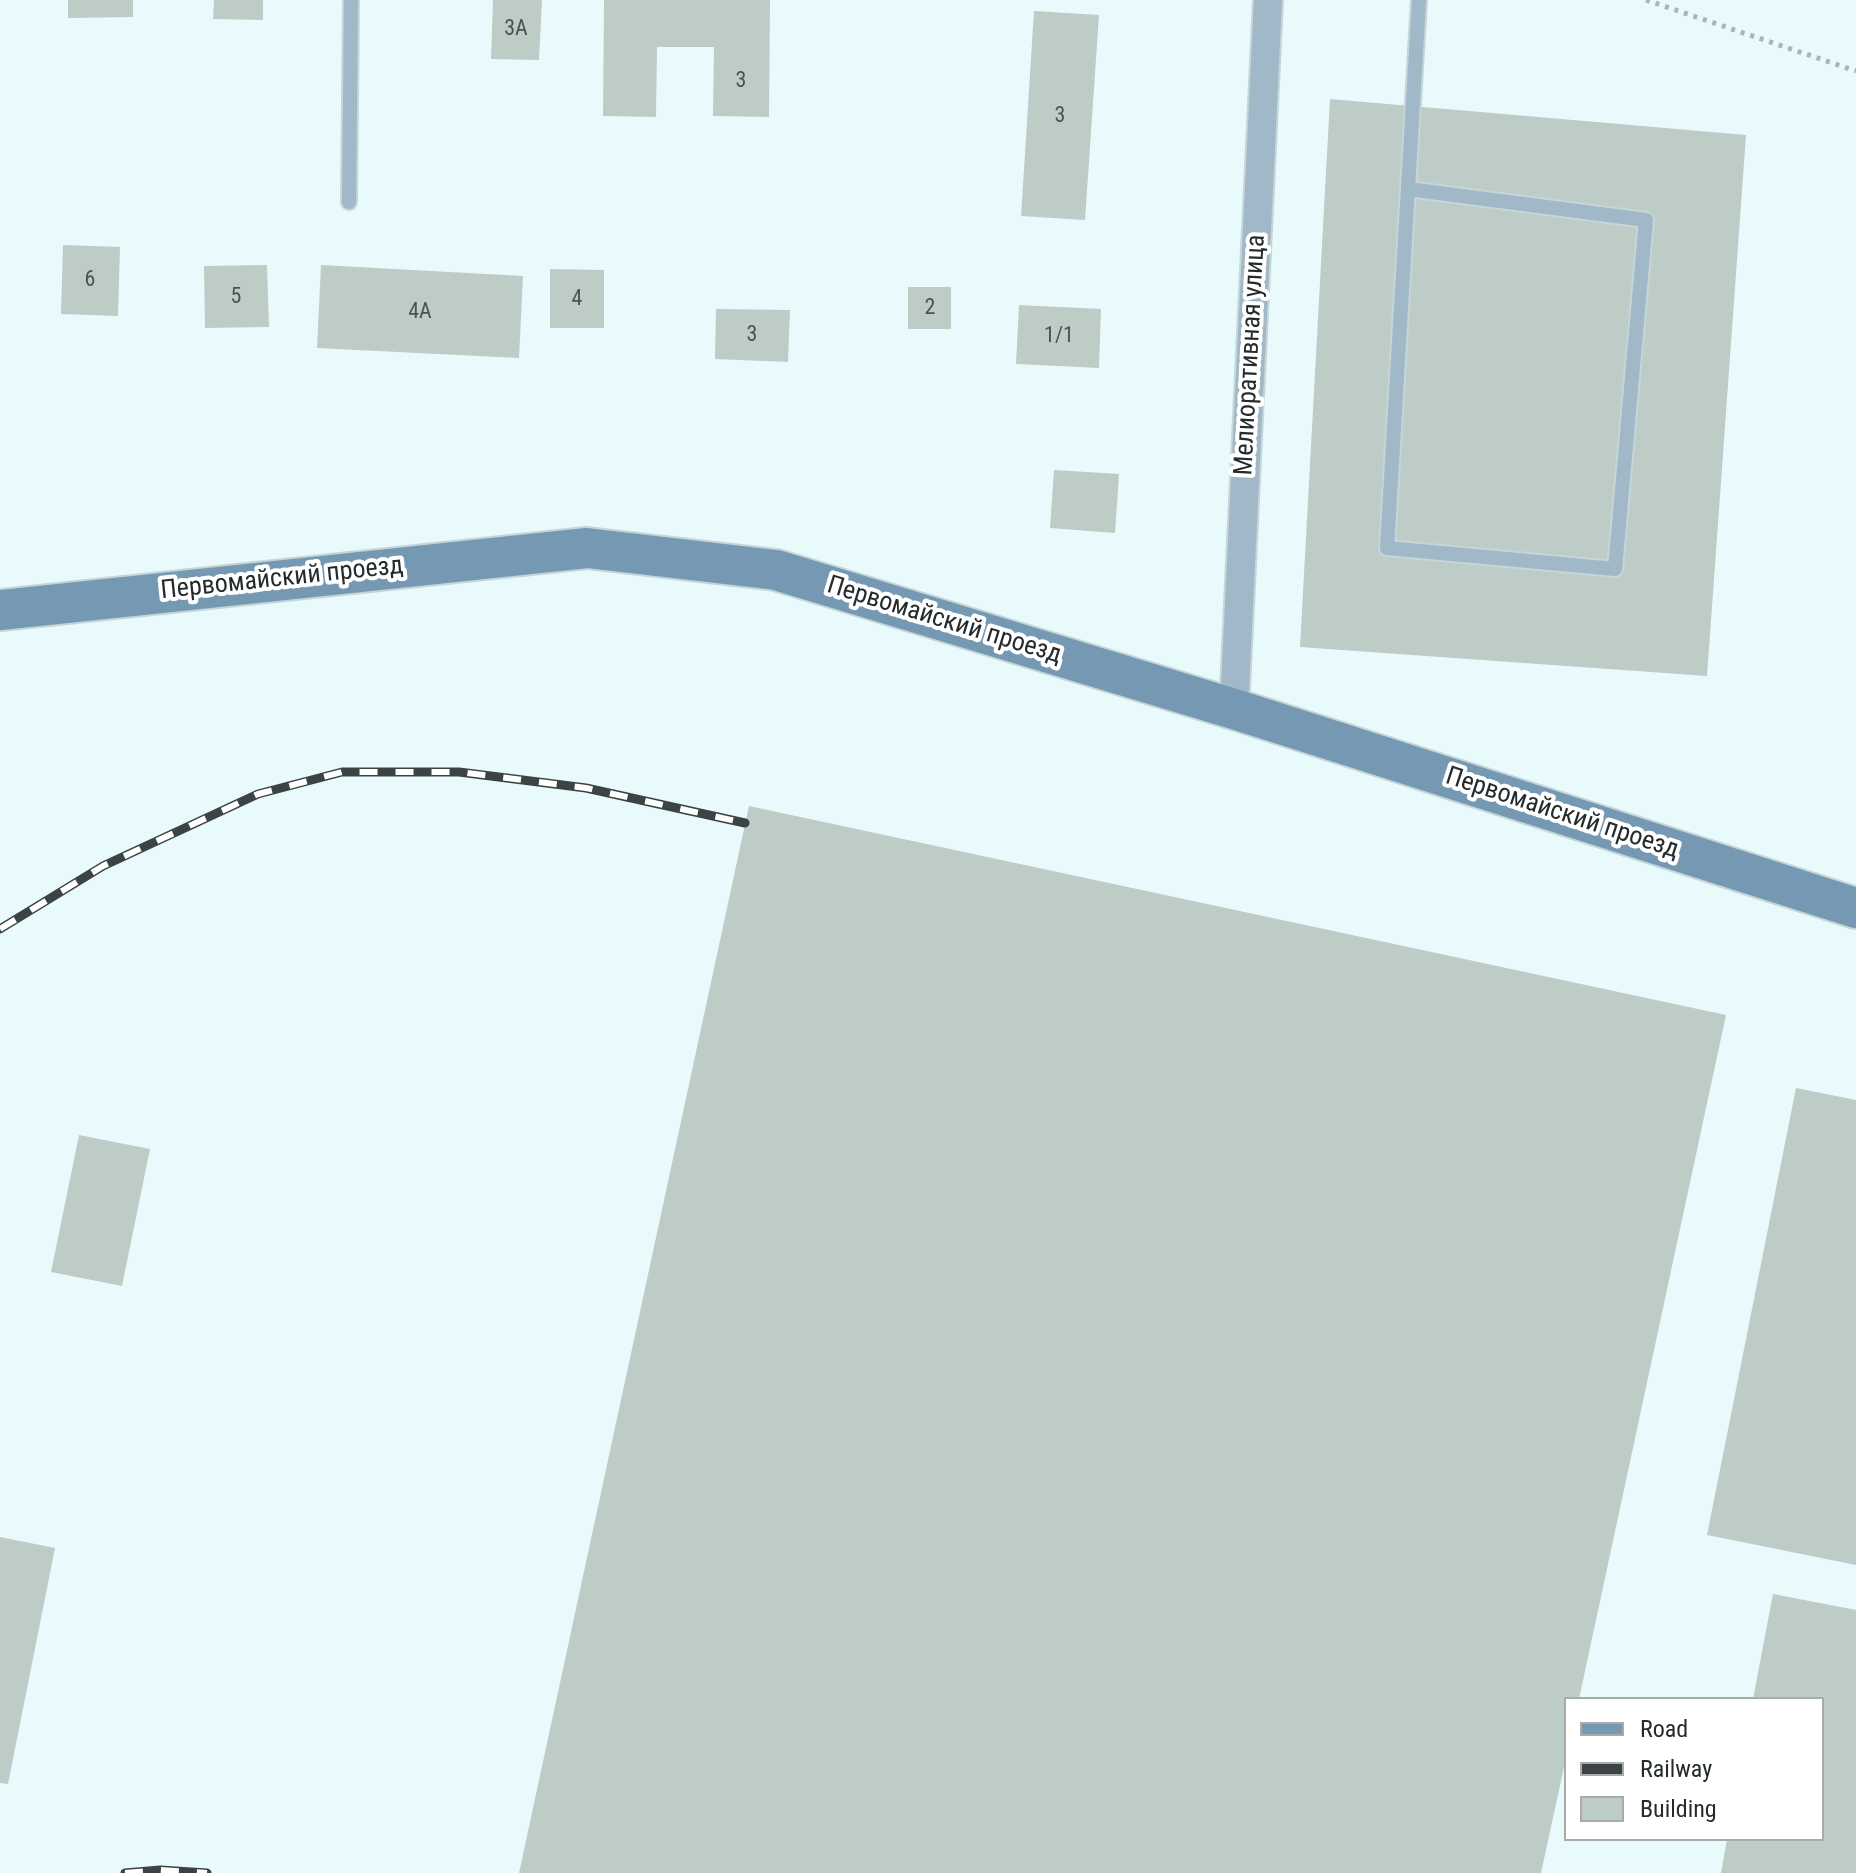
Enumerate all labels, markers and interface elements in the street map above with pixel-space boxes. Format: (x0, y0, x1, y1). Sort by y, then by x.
house number: 3А (504, 16, 528, 42)
house number: 3 (736, 68, 746, 94)
house number: 3 (1055, 103, 1065, 129)
street label: Мелиоративная улица (1229, 234, 1273, 476)
house number: 6 (85, 267, 95, 293)
house number: 5 (231, 284, 241, 310)
house number: 4 (572, 286, 582, 312)
house number: 2 (925, 295, 935, 321)
house number: 4А (408, 299, 432, 325)
house number: 3 (747, 322, 757, 348)
house number: 1/1 (1044, 323, 1074, 349)
street label: Первомайский проезд (159, 551, 405, 607)
street label: Первомайский проезд (823, 570, 1065, 672)
street label: Первомайский проезд (1441, 762, 1683, 866)
legend (1564, 1697, 1824, 1841)
text: Road (1640, 1715, 1688, 1743)
text: Railway (1640, 1755, 1712, 1783)
text: Building (1640, 1795, 1717, 1823)

